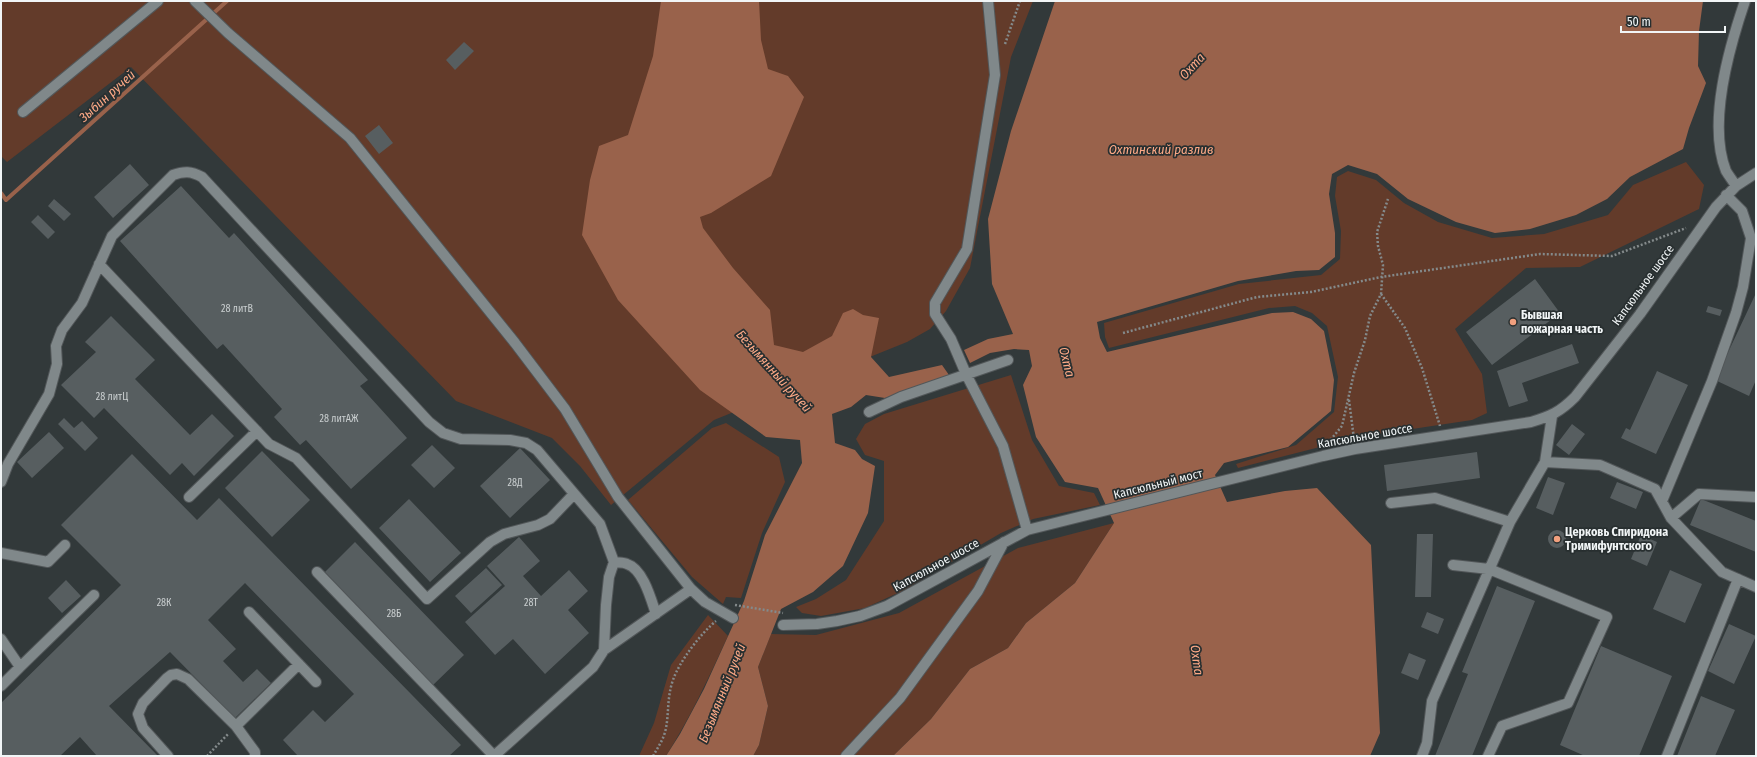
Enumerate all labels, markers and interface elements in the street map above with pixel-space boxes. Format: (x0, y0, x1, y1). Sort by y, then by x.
scale bar (1621, 8, 1725, 34)
text: 50 m (1627, 15, 1651, 29)
water label: Охта (1176, 50, 1208, 82)
water label: Зыбин ручей (75, 67, 138, 126)
water label: Охтинский разлив (1109, 142, 1213, 157)
street label: Капсюльное шоссе (1609, 242, 1677, 328)
house number: 28 литВ (221, 303, 253, 315)
place label: Бывшая пожарная часть (1521, 308, 1603, 336)
marker: Бывшая пожарная часть (1508, 317, 1518, 327)
water label: Безымянный ручей (733, 327, 815, 415)
water label: Охта (1056, 345, 1078, 379)
house number: 28 литЦ (96, 391, 128, 403)
house number: 28 литАЖ (319, 413, 359, 425)
street label: Капсюльное шоссе (1317, 421, 1414, 451)
street label: Капсюльный мост (1112, 466, 1204, 502)
house number: 28Д (508, 477, 523, 489)
place label: Церковь Спиридона Тримифунтского (1565, 525, 1668, 553)
marker: Церковь Спиридона Тримифунтского (1552, 534, 1562, 544)
street label: Капсюльное шоссе (891, 536, 981, 594)
house number: 28К (157, 597, 172, 609)
house number: 28Т (524, 597, 538, 609)
house number: 28Б (387, 608, 401, 620)
water label: Безымянный ручей (695, 641, 749, 745)
water label: Охта (1187, 644, 1207, 676)

